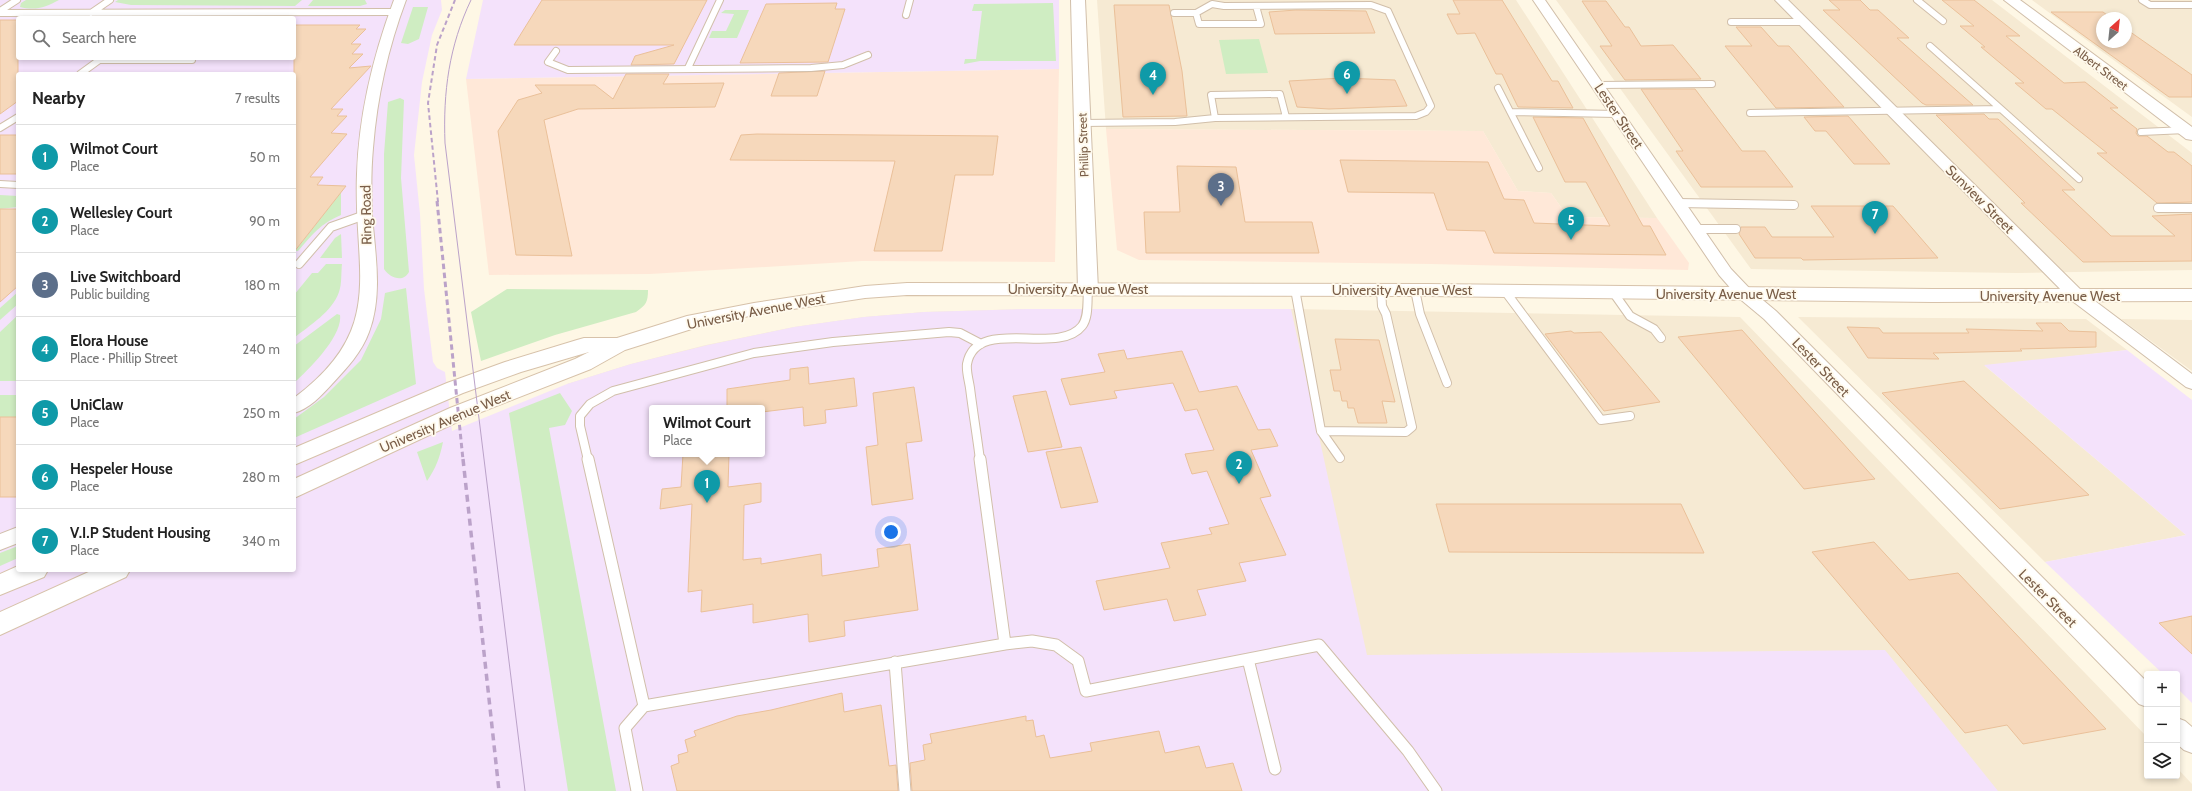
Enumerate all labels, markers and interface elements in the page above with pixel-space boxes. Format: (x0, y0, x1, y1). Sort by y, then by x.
north arrow (2096, 12, 2132, 48)
search box (16, 16, 296, 60)
icon: search (30, 27, 52, 49)
text: Search here (62, 29, 137, 47)
street label: Albert Street (2071, 43, 2131, 93)
pin: 6 (1334, 61, 1360, 94)
pin: 4 (1140, 62, 1166, 95)
street label: Lester Street (1591, 80, 1648, 152)
text: Nearby (32, 88, 85, 108)
text: 7 results (235, 90, 280, 106)
street label: Phillip Street (1074, 113, 1092, 177)
text: Wilmot Court (70, 140, 158, 158)
text: 1 (43, 149, 47, 165)
text: 50 m (250, 149, 280, 165)
text: Place (70, 158, 99, 174)
street label: Sunview Street (1942, 161, 2018, 237)
pin: 3 (1208, 173, 1234, 206)
street label: Ring Road (356, 185, 376, 245)
pin: 7 (1862, 201, 1888, 234)
text: Wellesley Court (70, 204, 172, 222)
pin: 5 (1558, 207, 1584, 240)
text: 2 (42, 213, 48, 229)
text: 90 m (249, 213, 280, 229)
text: Place (70, 222, 99, 238)
text: Live Switchboard (70, 268, 181, 286)
text: 3 (41, 277, 49, 293)
text: 180 m (244, 277, 280, 293)
street label: University Avenue West (1008, 280, 1149, 298)
street label: University Avenue West (1332, 281, 1473, 299)
street label: University Avenue West (1656, 285, 1797, 303)
text: Public building (70, 286, 150, 302)
street label: University Avenue West (1980, 287, 2121, 305)
street label: University Avenue West (685, 289, 827, 333)
text: Elora House (70, 332, 148, 350)
street label: Lester Street (1788, 334, 1854, 401)
text: 4 (41, 341, 49, 357)
text: 240 m (242, 341, 280, 357)
text: Place · Phillip Street (70, 350, 178, 366)
street label: University Avenue West (377, 385, 514, 457)
text: UniClaw (70, 396, 123, 414)
text: 5 (42, 405, 48, 421)
text: 250 m (243, 405, 280, 421)
popup (649, 405, 765, 457)
text: Place (70, 414, 99, 430)
text: Wilmot Court (663, 414, 751, 432)
text: Place (663, 432, 692, 448)
pin: 2 (1226, 451, 1252, 484)
text: Hespeler House (70, 460, 173, 478)
text: 6 (41, 469, 49, 485)
text: 280 m (242, 469, 280, 485)
pin: 1 (694, 470, 720, 503)
text: Place (70, 478, 99, 494)
your location (881, 522, 901, 542)
text: V.I.P Student Housing (70, 524, 210, 542)
text: 7 (42, 533, 48, 549)
text: 340 m (242, 533, 280, 549)
text: Place (70, 542, 99, 558)
street label: Lester Street (2015, 565, 2081, 631)
map controls (2144, 671, 2180, 779)
button: + (2144, 671, 2180, 707)
button: − (2144, 707, 2180, 743)
button: layers (2144, 743, 2180, 779)

